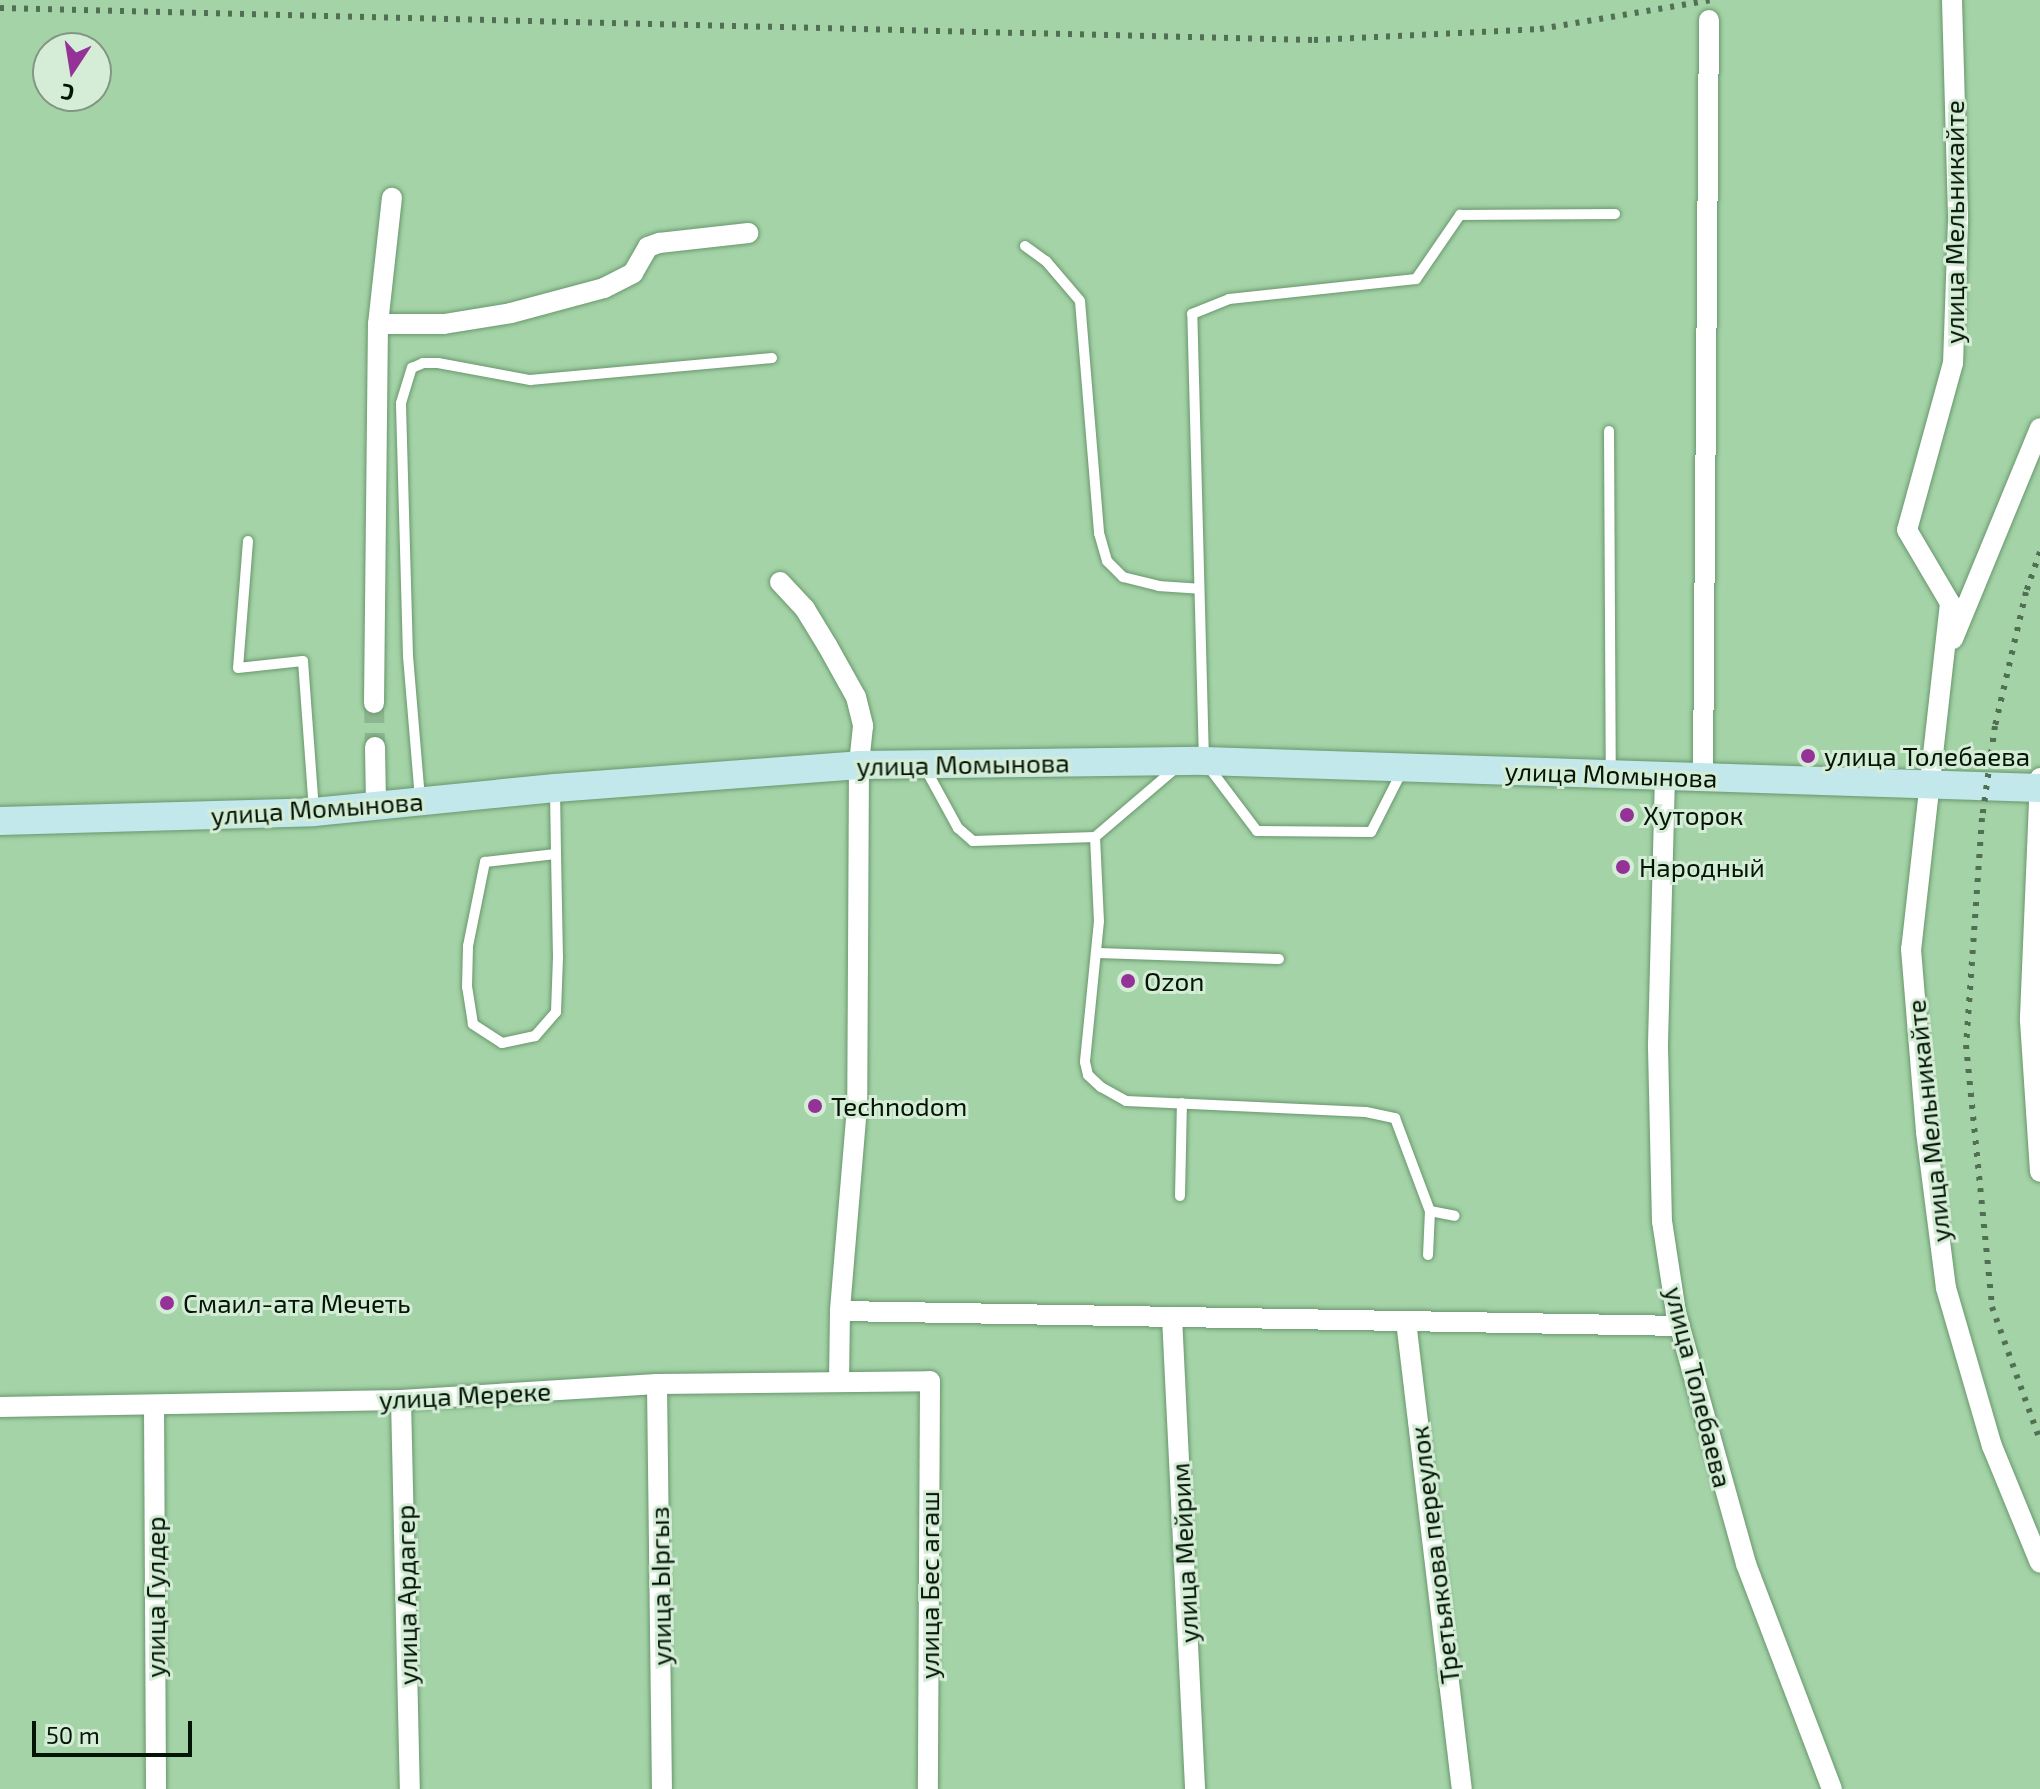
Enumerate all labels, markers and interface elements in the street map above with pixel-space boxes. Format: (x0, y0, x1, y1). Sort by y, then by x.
north arrow (32, 32, 112, 112)
text: С (58, 79, 76, 108)
street label: улица Мельникайте (1938, 100, 1970, 344)
place label: улица Толебаева (1824, 740, 2030, 772)
street label: улица Момынова (856, 747, 1070, 781)
marker: улица Толебаева (1799, 747, 1817, 765)
street label: улица Момынова (1504, 755, 1718, 793)
street label: улица Момынова (210, 785, 424, 831)
place label: Хуторок (1643, 799, 1744, 831)
marker: Хуторок (1618, 806, 1636, 824)
place label: Народный (1639, 851, 1765, 883)
marker: Народный (1614, 858, 1632, 876)
place label: Ozon (1144, 965, 1204, 997)
marker: Ozon (1119, 972, 1137, 990)
street label: улица Мельникайте (1900, 998, 1956, 1244)
place label: Technodom (831, 1090, 967, 1122)
marker: Technodom (806, 1097, 824, 1115)
street label: улица Толебаева (1659, 1283, 1739, 1491)
place label: Смаил-ата Мечеть (183, 1287, 411, 1319)
marker: Смаил-ата Мечеть (158, 1294, 176, 1312)
street label: улица Мереке (378, 1375, 552, 1415)
street label: Третьякова переулок (1403, 1424, 1465, 1686)
street label: улица Мейрим (1164, 1462, 1204, 1644)
street label: улица Бес агаш (913, 1491, 945, 1679)
street label: улица Ардагер (389, 1505, 423, 1685)
street label: улица Ыргыз (643, 1506, 677, 1666)
street label: улица Гулдер (139, 1516, 171, 1678)
scale bar (36, 1705, 196, 1755)
text: 50 m (46, 1720, 100, 1749)

